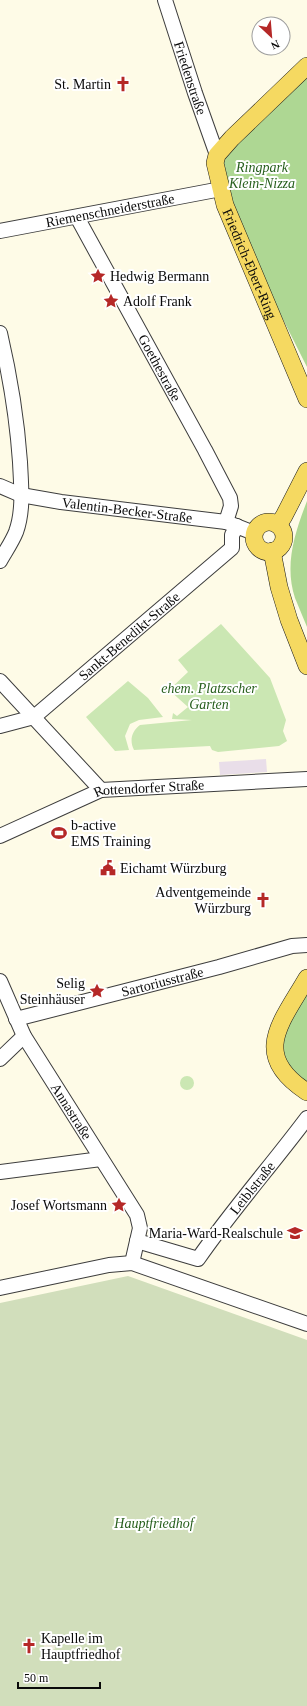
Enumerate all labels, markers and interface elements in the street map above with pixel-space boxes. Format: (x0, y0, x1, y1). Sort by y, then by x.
north arrow (251, 16, 291, 56)
text: N (269, 38, 282, 52)
street label: Friedenstraße (171, 39, 210, 117)
church icon: St. Martin (114, 75, 132, 93)
place label: St. Martin (54, 77, 111, 92)
park label: Ringpark Klein-Nizza (228, 160, 295, 191)
street label: Riemenschneiderstraße (44, 191, 176, 230)
street label: Friedrich-Ebert-Ring (220, 207, 280, 321)
place icon: Hedwig Bermann (89, 267, 107, 285)
place label: Hedwig Bermann (110, 269, 209, 284)
place icon: Adolf Frank (102, 292, 120, 310)
place label: Adolf Frank (123, 294, 192, 309)
street label: Goethestraße (135, 332, 184, 404)
street label: Valentin-Becker-Straße (61, 495, 193, 525)
street label: Sankt-Benedikt-Straße (76, 589, 182, 683)
park label: ehem. Platzscher Garten (161, 681, 257, 712)
street label: Rottendorfer Straße (91, 777, 205, 800)
place label: b-active EMS Training (71, 818, 151, 849)
sports icon: b-active EMS Training (50, 824, 68, 842)
public building icon: Eichamt Würzburg (99, 859, 117, 877)
place label: Eichamt Würzburg (120, 861, 226, 876)
place label: Adventgemeinde Würzburg (155, 885, 251, 916)
church icon: Adventgemeinde Würzburg (254, 891, 272, 909)
street label: Sartoriusstraße (120, 964, 205, 999)
place label: Selig Steinhäuser (20, 976, 85, 1007)
place icon: Selig Steinhäuser (88, 982, 106, 1000)
street label: Annastraße (48, 1080, 95, 1142)
street label: Leiblstraße (227, 1159, 278, 1217)
place icon: Josef Wortsmann (110, 1196, 128, 1214)
place label: Josef Wortsmann (11, 1198, 107, 1213)
school or university icon: Maria-Ward-Realschule (286, 1224, 304, 1242)
place label: Maria-Ward-Realschule (149, 1226, 283, 1241)
park label: Hauptfriedhof (113, 1516, 196, 1531)
place label: Kapelle im Hauptfriedhof (41, 1631, 121, 1662)
church icon: Kapelle im Hauptfriedhof (20, 1637, 38, 1655)
scale bar (18, 1664, 100, 1690)
text: 50 m (24, 1671, 49, 1685)

